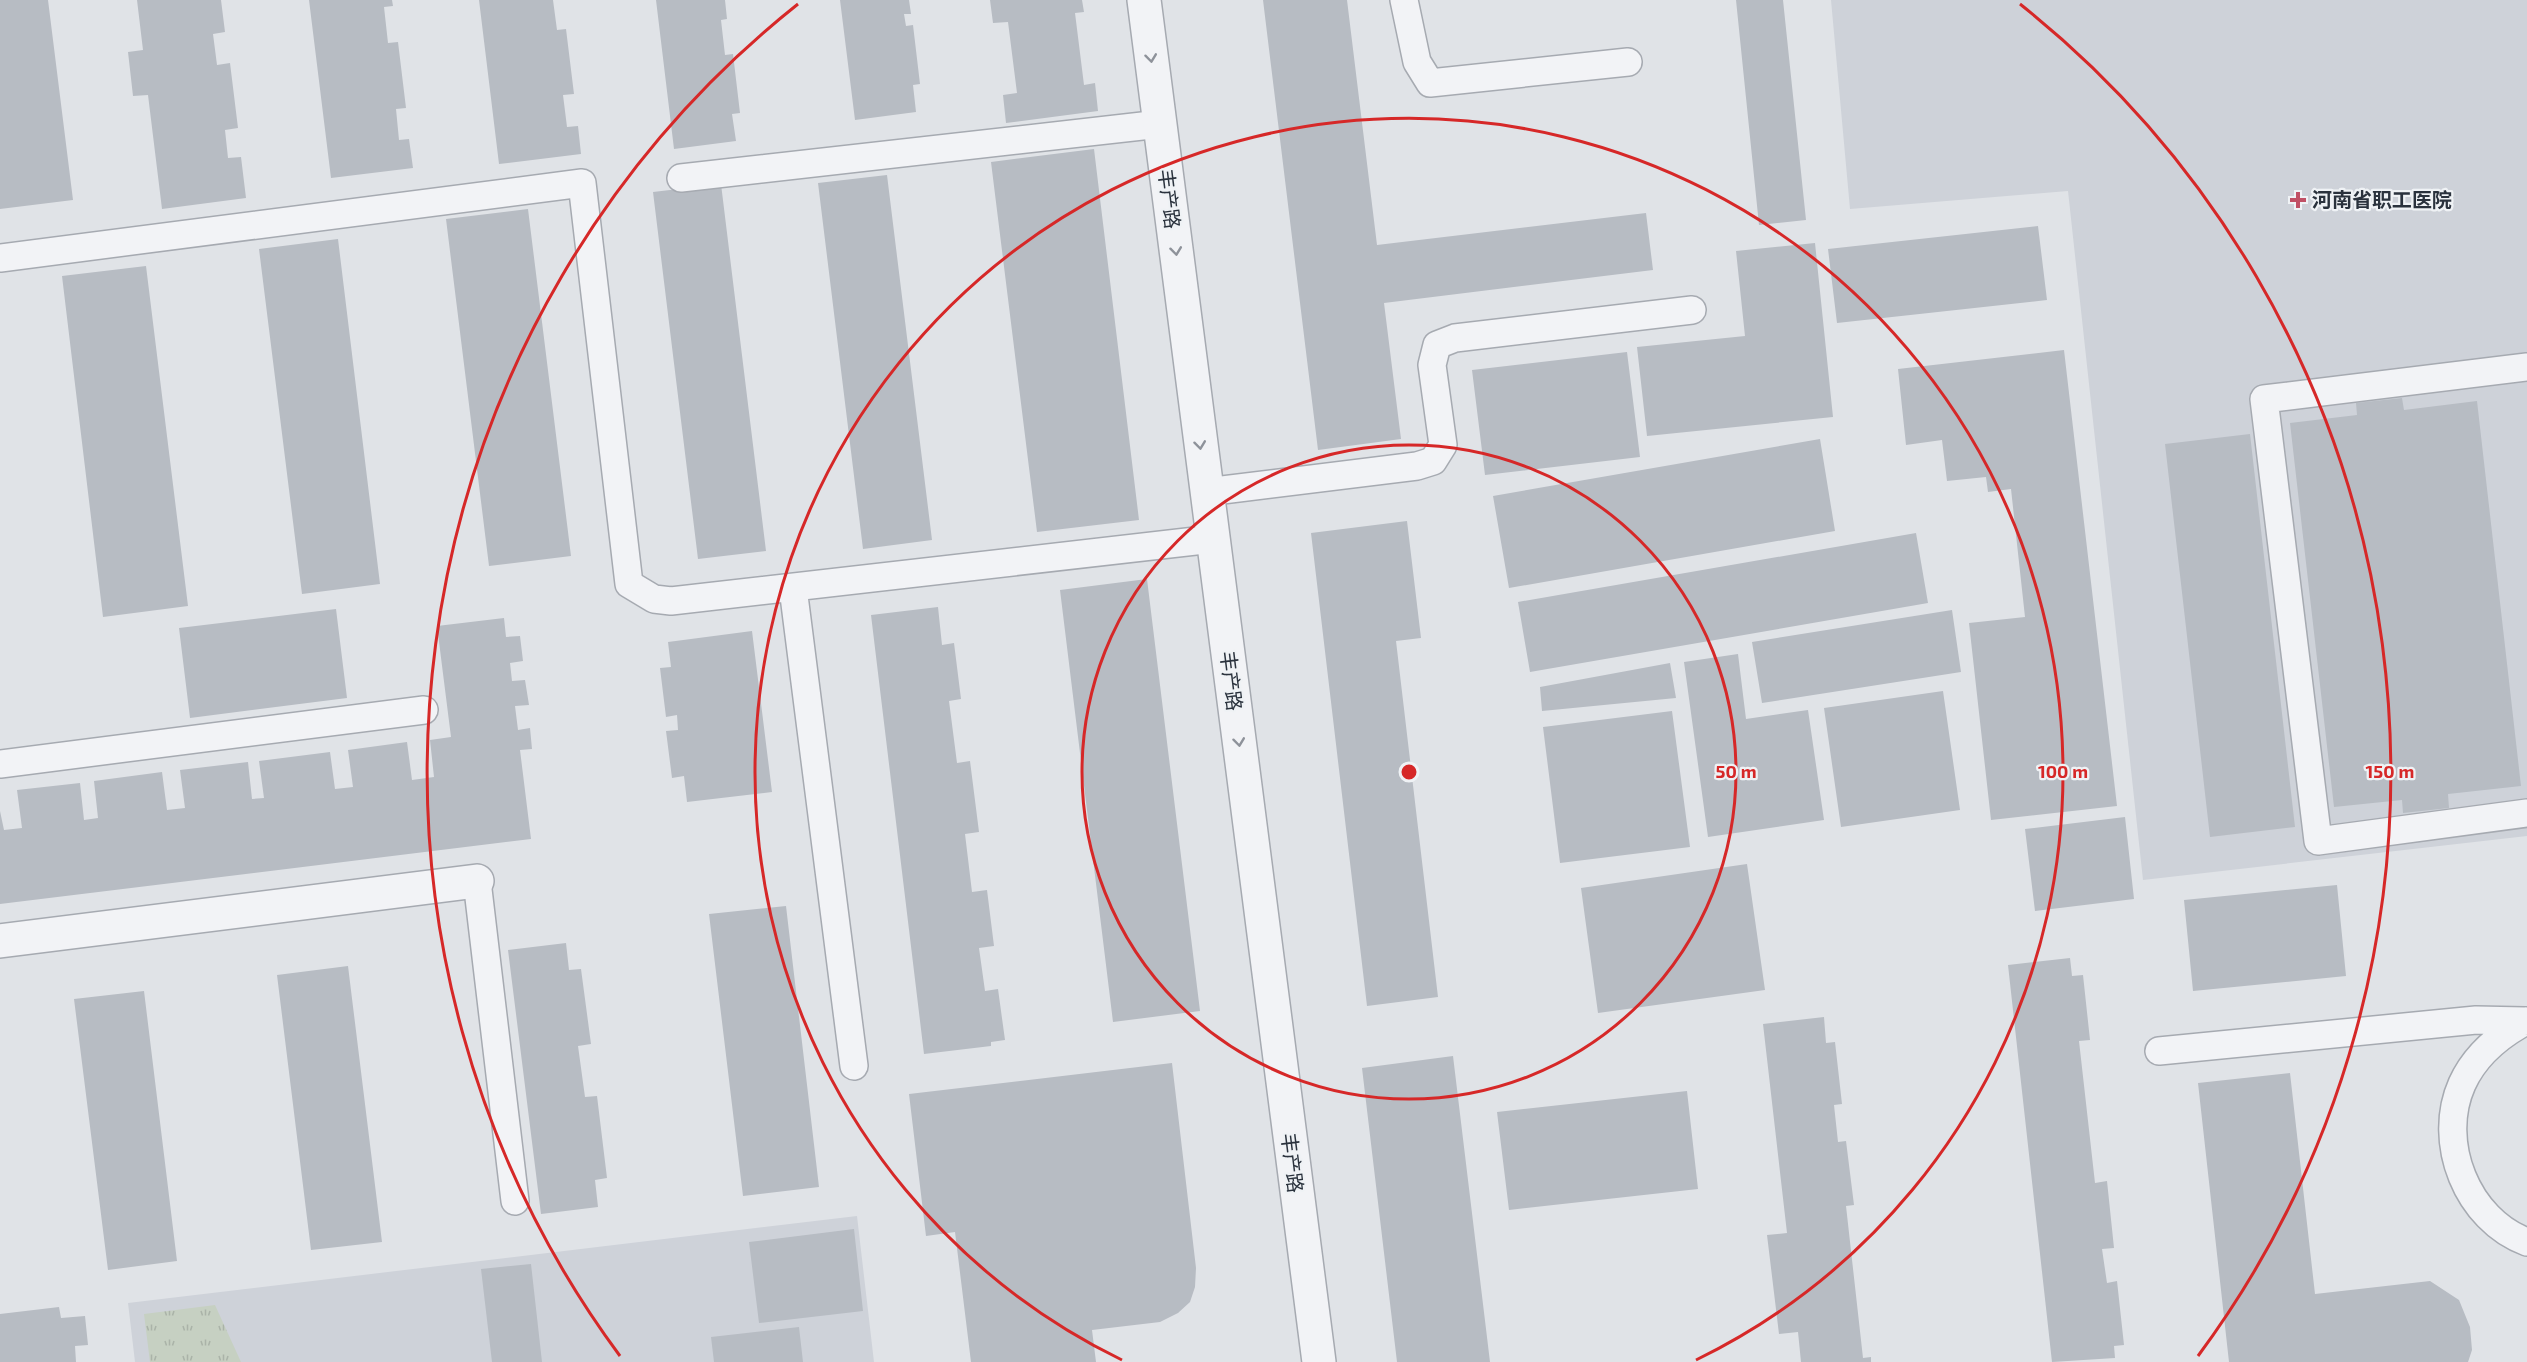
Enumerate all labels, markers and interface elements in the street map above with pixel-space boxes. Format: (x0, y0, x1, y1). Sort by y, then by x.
one-way arrow (1144, 53, 1157, 63)
street label: 丰产路 (1154, 168, 1186, 230)
place label: 河南省职工医院 (2312, 187, 2452, 211)
marker: 河南省职工医院 (2289, 191, 2307, 209)
one-way arrow (1169, 247, 1181, 256)
one-way arrow (1194, 440, 1206, 450)
street label: 丰产路 (1216, 650, 1248, 712)
one-way arrow (1232, 738, 1244, 747)
text: 50 m (1715, 760, 1757, 782)
text: 100 m (2038, 760, 2088, 782)
text: 150 m (2366, 760, 2414, 782)
centre of rings (1399, 762, 1419, 782)
street label: 丰产路 (1277, 1132, 1309, 1194)

